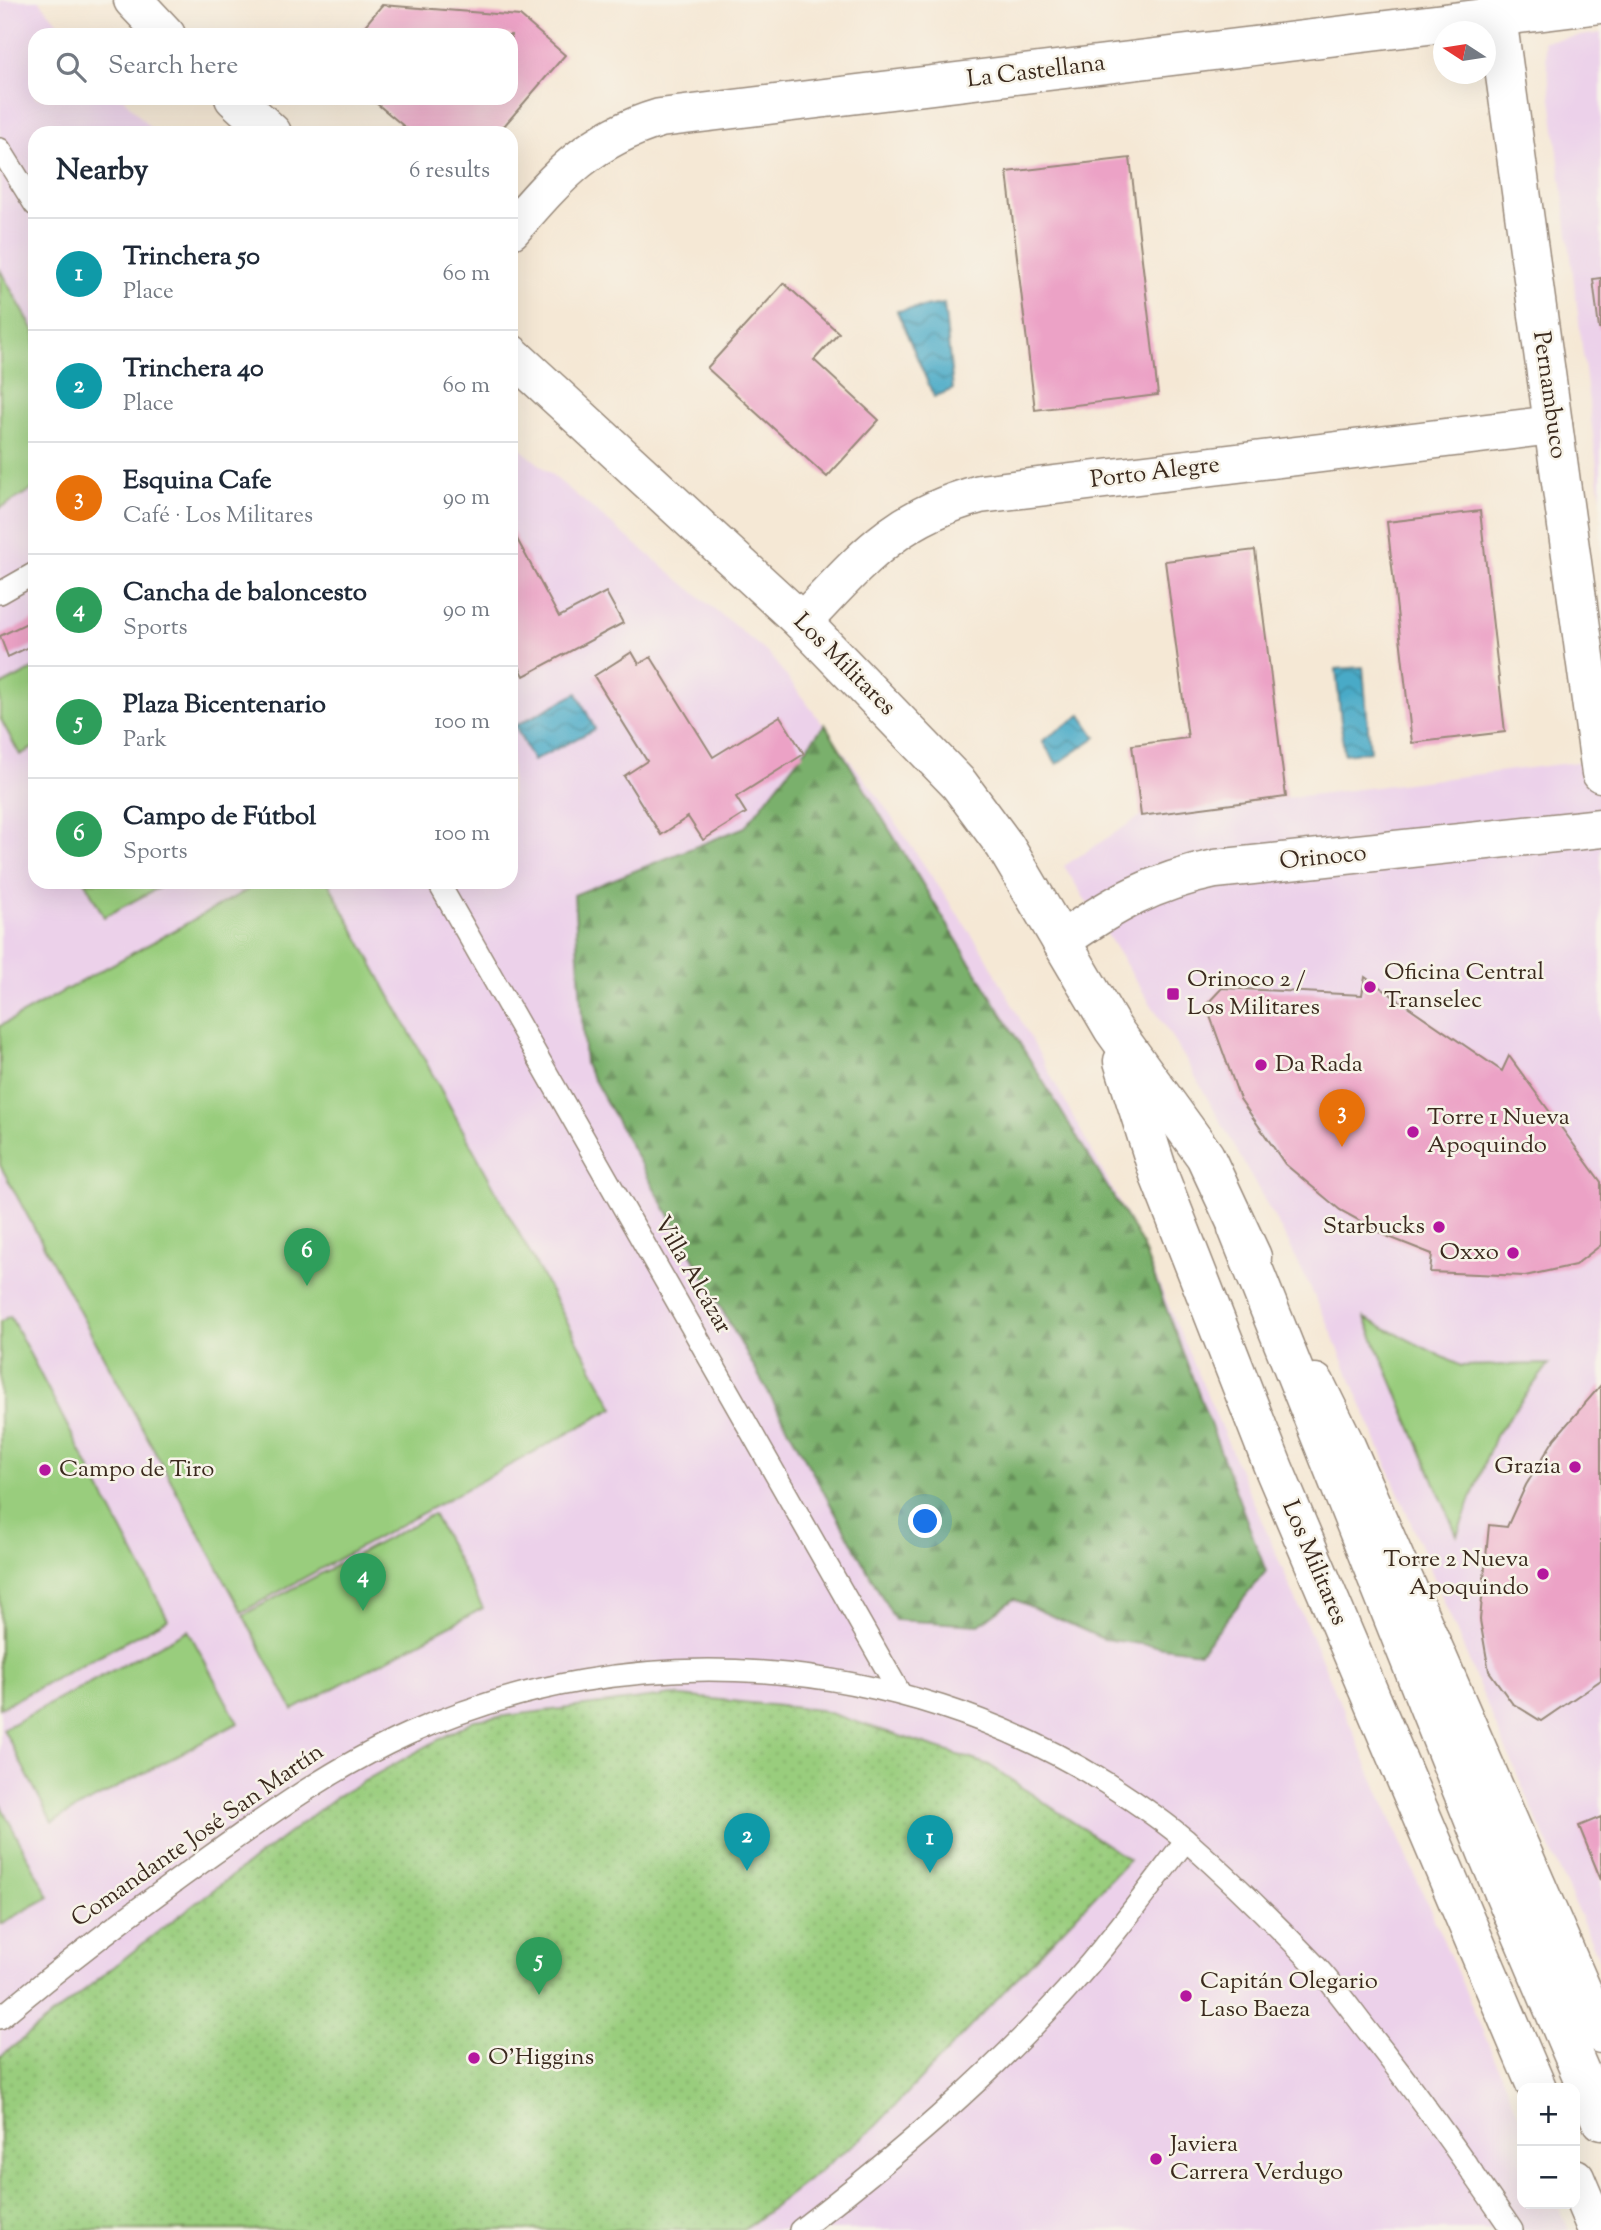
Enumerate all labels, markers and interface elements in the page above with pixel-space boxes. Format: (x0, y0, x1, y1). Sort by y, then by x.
north arrow (1433, 21, 1496, 84)
search box (28, 28, 518, 105)
street label: La Castellana (965, 47, 1107, 97)
icon: search (52, 48, 90, 86)
text: Search here (108, 48, 238, 85)
text: Nearby (56, 150, 148, 193)
text: 6 results (409, 155, 490, 188)
text: Trinchera 50 (123, 239, 260, 276)
text: 1 (75, 258, 83, 291)
text: 60 m (442, 258, 490, 291)
text: Place (123, 276, 174, 309)
street label: Pernambuco (1523, 329, 1575, 461)
text: Trinchera 40 (123, 351, 264, 388)
text: 2 (74, 370, 84, 403)
text: 60 m (442, 370, 490, 403)
text: Place (123, 388, 174, 421)
street label: Porto Alegre (1088, 448, 1222, 498)
text: Esquina Cafe (123, 463, 272, 500)
text: 3 (74, 482, 84, 515)
text: 90 m (443, 482, 490, 515)
text: Café · Los Militares (123, 500, 313, 533)
text: Cancha de baloncesto (123, 575, 367, 612)
text: 4 (73, 594, 85, 627)
text: 90 m (443, 594, 490, 627)
street label: Los Militares (785, 606, 903, 724)
text: Sports (123, 612, 188, 645)
text: Plaza Bicentenario (123, 687, 326, 724)
text: 5 (75, 706, 83, 739)
text: 100 m (434, 706, 490, 739)
text: Park (123, 724, 167, 757)
text: Campo de Fútbol (123, 799, 316, 836)
text: 6 (73, 818, 85, 851)
text: 100 m (434, 818, 490, 851)
text: Sports (123, 836, 188, 869)
street label: Orinoco (1278, 837, 1368, 879)
place label: Oficina Central Transelec (1384, 956, 1545, 1018)
place label: Orinoco 2 / Los Militares (1187, 963, 1320, 1025)
marker: Oficina Central Transelec (1362, 979, 1378, 995)
marker: Orinoco 2 / Los Militares (1165, 986, 1181, 1002)
place label: Da Rada (1275, 1048, 1363, 1082)
marker: Da Rada (1253, 1057, 1269, 1073)
pin: 3 (1319, 1089, 1365, 1147)
place label: Torre 1 Nueva Apoquindo (1427, 1101, 1570, 1163)
marker: Torre 1 Nueva Apoquindo (1405, 1124, 1421, 1140)
street label: Villa Alcázar (645, 1210, 739, 1340)
place label: Starbucks (1323, 1210, 1425, 1244)
marker: Starbucks (1431, 1219, 1447, 1235)
pin: 6 (284, 1228, 330, 1286)
place label: Oxxo (1439, 1236, 1499, 1270)
marker: Oxxo (1505, 1245, 1521, 1261)
place label: Grazia (1494, 1450, 1561, 1484)
place label: Campo de Tiro (59, 1453, 214, 1487)
marker: Grazia (1567, 1459, 1583, 1475)
marker: Campo de Tiro (37, 1462, 53, 1478)
street label: Los Militares (1272, 1495, 1356, 1631)
your location (908, 1504, 942, 1538)
place label: Torre 2 Nueva Apoquindo (1383, 1543, 1529, 1605)
pin: 4 (340, 1553, 386, 1611)
marker: Torre 2 Nueva Apoquindo (1535, 1566, 1551, 1582)
street label: Comandante José San Martín (65, 1736, 331, 1936)
pin: 2 (724, 1813, 770, 1871)
pin: 1 (907, 1815, 953, 1873)
pin: 5 (516, 1937, 562, 1995)
place label: Capitán Olegario Laso Baeza (1200, 1965, 1378, 2027)
marker: Capitán Olegario Laso Baeza (1178, 1988, 1194, 2004)
place label: O'Higgins (488, 2041, 594, 2075)
marker: O'Higgins (466, 2050, 482, 2066)
map controls (1517, 2083, 1580, 2209)
button: + (1517, 2083, 1580, 2146)
place label: Javiera Carrera Verdugo (1168, 2128, 1343, 2190)
button: − (1517, 2146, 1580, 2209)
marker: Javiera Carrera Verdugo (1148, 2151, 1164, 2167)

